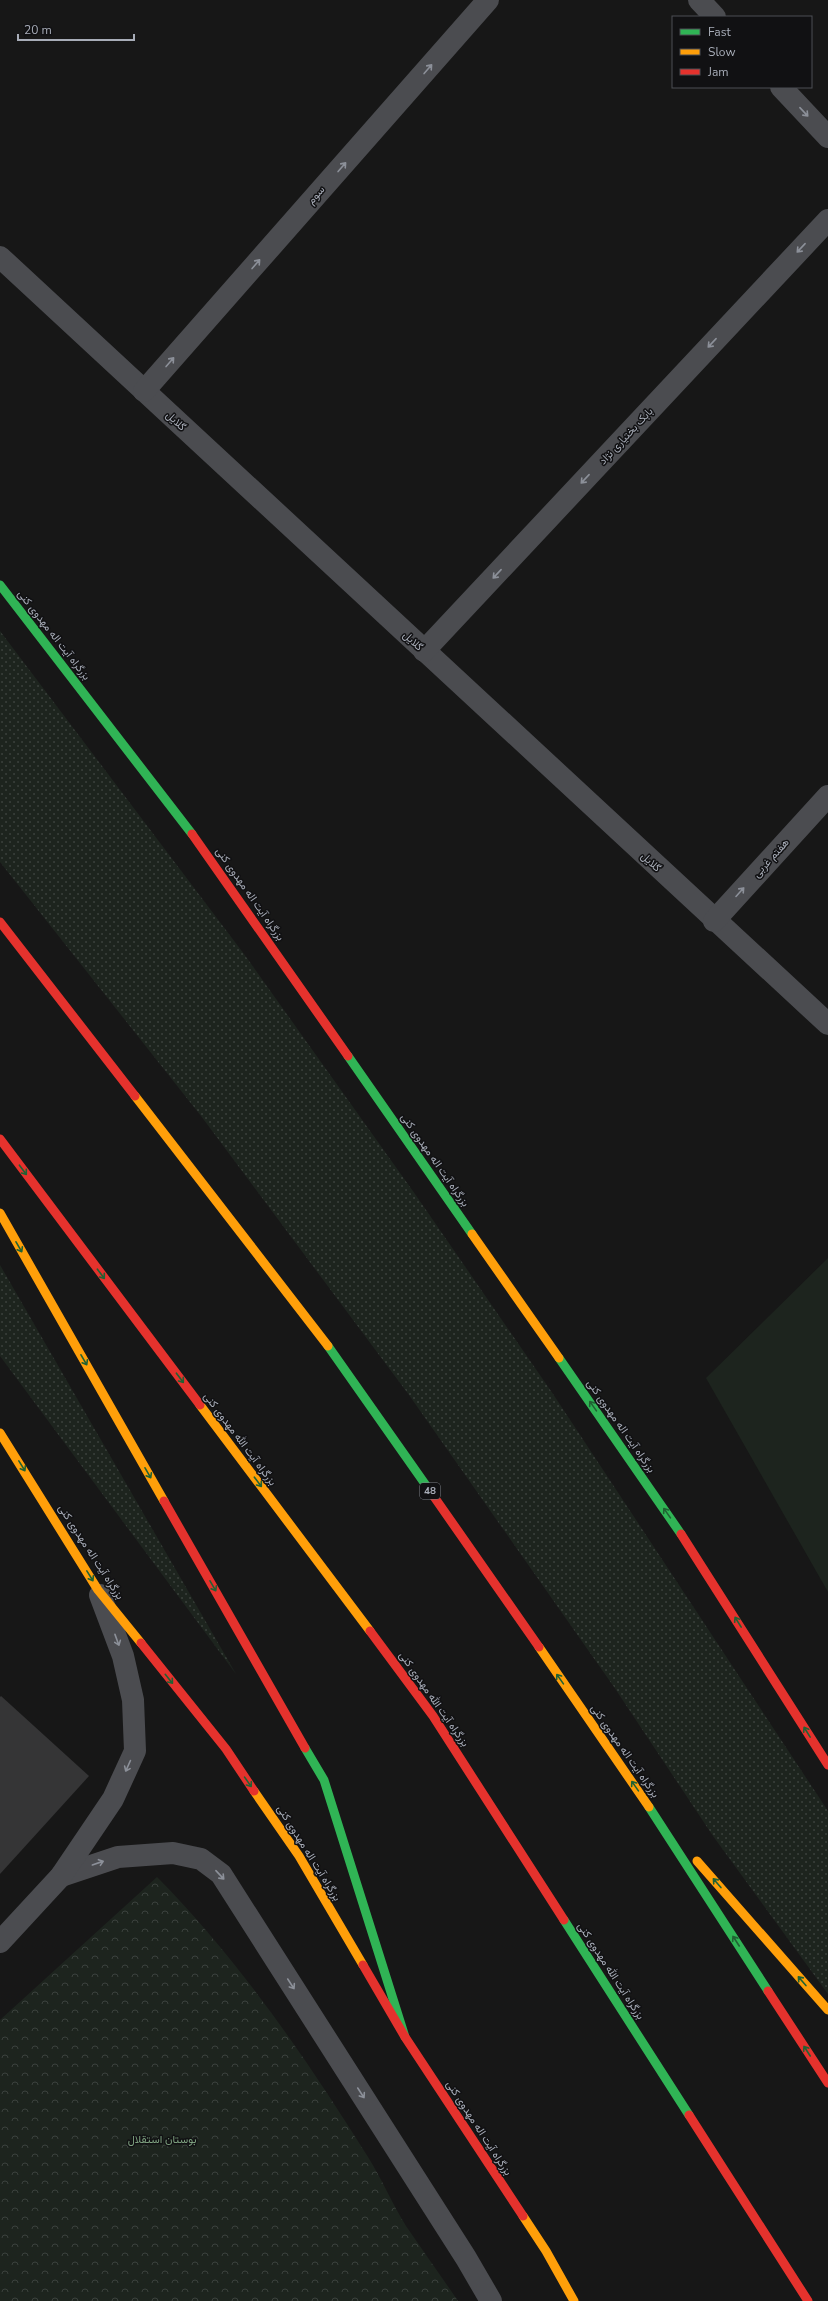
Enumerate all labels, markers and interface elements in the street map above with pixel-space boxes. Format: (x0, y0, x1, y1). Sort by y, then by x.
scale bar (18, 16, 134, 42)
legend (672, 16, 812, 88)
text: 20 m (24, 22, 52, 38)
text: Fast (708, 24, 731, 40)
text: Slow (708, 44, 736, 60)
one-way arrow (423, 64, 432, 74)
text: Jam (707, 64, 729, 80)
one-way arrow (800, 107, 809, 117)
one-way arrow (337, 161, 346, 172)
street label: سوم (304, 182, 328, 208)
one-way arrow (797, 243, 806, 253)
one-way arrow (251, 259, 260, 269)
one-way arrow (708, 338, 717, 348)
one-way arrow (165, 356, 174, 367)
street label: بابک بختیاری نژاد (596, 404, 656, 468)
street label: گلایل (163, 408, 189, 434)
one-way arrow (581, 474, 590, 484)
one-way arrow (492, 569, 501, 579)
street label: بزرگراه آیت اله مهدوی کنی (14, 587, 94, 683)
street label: گلایل (400, 628, 426, 654)
street label: هفتم غربی (749, 835, 793, 881)
street label: بزرگراه آیت اله مهدوی کنی (212, 844, 288, 944)
street label: گلایل (638, 849, 664, 875)
one-way arrow (735, 887, 745, 897)
street label: بزرگراه آیت اله مهدوی کنی (397, 1110, 473, 1210)
one-way arrow (19, 1164, 28, 1175)
one-way arrow (16, 1241, 24, 1253)
one-way arrow (97, 1268, 106, 1279)
one-way arrow (80, 1354, 88, 1366)
one-way arrow (175, 1372, 184, 1383)
street label: بزرگراه آیت اله مهدوی کنی (583, 1376, 659, 1476)
street label: بزرگراه آیت الله مهدوی کنی (200, 1389, 280, 1489)
one-way arrow (589, 1401, 597, 1412)
one-way arrow (18, 1460, 26, 1472)
one-way arrow (145, 1467, 153, 1479)
one-way arrow (253, 1476, 262, 1487)
road number: 48 (420, 1483, 440, 1499)
street label: بزرگراه آیت اله مهدوی کنی (55, 1502, 127, 1602)
one-way arrow (663, 1507, 671, 1518)
one-way arrow (86, 1570, 94, 1581)
one-way arrow (209, 1580, 217, 1592)
one-way arrow (733, 1616, 741, 1628)
one-way arrow (113, 1633, 121, 1645)
street label: بزرگراه آیت الله مهدوی کنی (395, 1648, 473, 1750)
one-way arrow (165, 1674, 174, 1685)
one-way arrow (556, 1674, 564, 1685)
street label: بزرگراه آیت اله مهدوی کنی (587, 1701, 663, 1801)
one-way arrow (803, 1727, 811, 1738)
one-way arrow (123, 1760, 131, 1772)
one-way arrow (244, 1777, 252, 1788)
one-way arrow (631, 1780, 639, 1791)
street label: بزرگراه آیت اله مهدوی کنی (273, 1802, 345, 1904)
one-way arrow (92, 1859, 104, 1867)
one-way arrow (215, 1870, 225, 1880)
one-way arrow (712, 1878, 721, 1888)
street label: بزرگراه آیت الله مهدوی کنی (574, 1920, 648, 2022)
one-way arrow (732, 1936, 741, 1947)
one-way arrow (798, 1976, 807, 1986)
one-way arrow (287, 1978, 295, 1989)
one-way arrow (803, 2046, 811, 2057)
street label: بزرگراه آیت اله مهدوی کنی (443, 2078, 515, 2178)
one-way arrow (357, 2087, 365, 2098)
park label: بوستان استقلال (128, 2132, 196, 2147)

